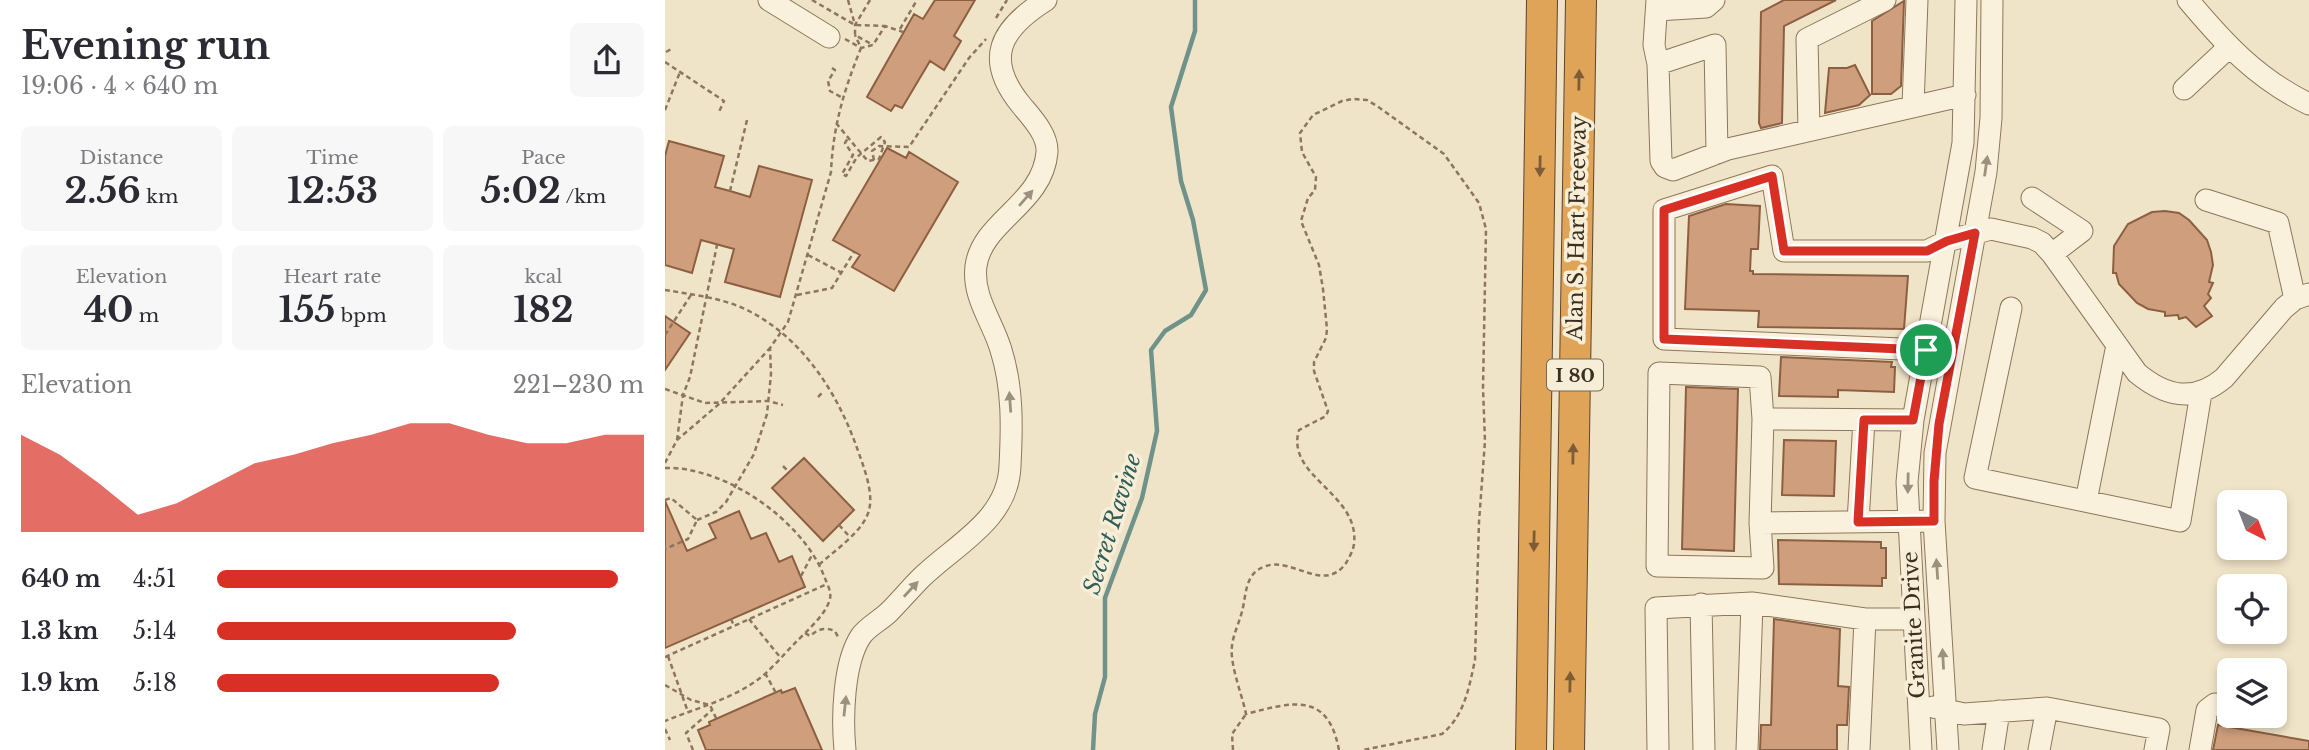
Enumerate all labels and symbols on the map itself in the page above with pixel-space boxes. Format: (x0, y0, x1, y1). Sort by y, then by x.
one-way arrow (1573, 69, 1585, 91)
street label: Alan S. Hart Freeway (1562, 115, 1592, 342)
one-way arrow (1981, 154, 1992, 176)
one-way arrow (1534, 155, 1545, 177)
one-way arrow (1018, 189, 1034, 207)
pin (1896, 320, 1956, 380)
road number: I 80 (1547, 360, 1603, 390)
one-way arrow (1004, 391, 1015, 413)
one-way arrow (1567, 443, 1579, 465)
water label: Secret Ravine (1077, 450, 1147, 598)
one-way arrow (1902, 472, 1914, 494)
north arrow (2217, 490, 2287, 560)
one-way arrow (1528, 530, 1540, 552)
street label: Granite Drive (1897, 551, 1931, 699)
one-way arrow (1932, 558, 1943, 580)
one-way arrow (902, 581, 918, 598)
one-way arrow (1937, 648, 1948, 670)
one-way arrow (1564, 671, 1575, 693)
one-way arrow (840, 695, 851, 717)

